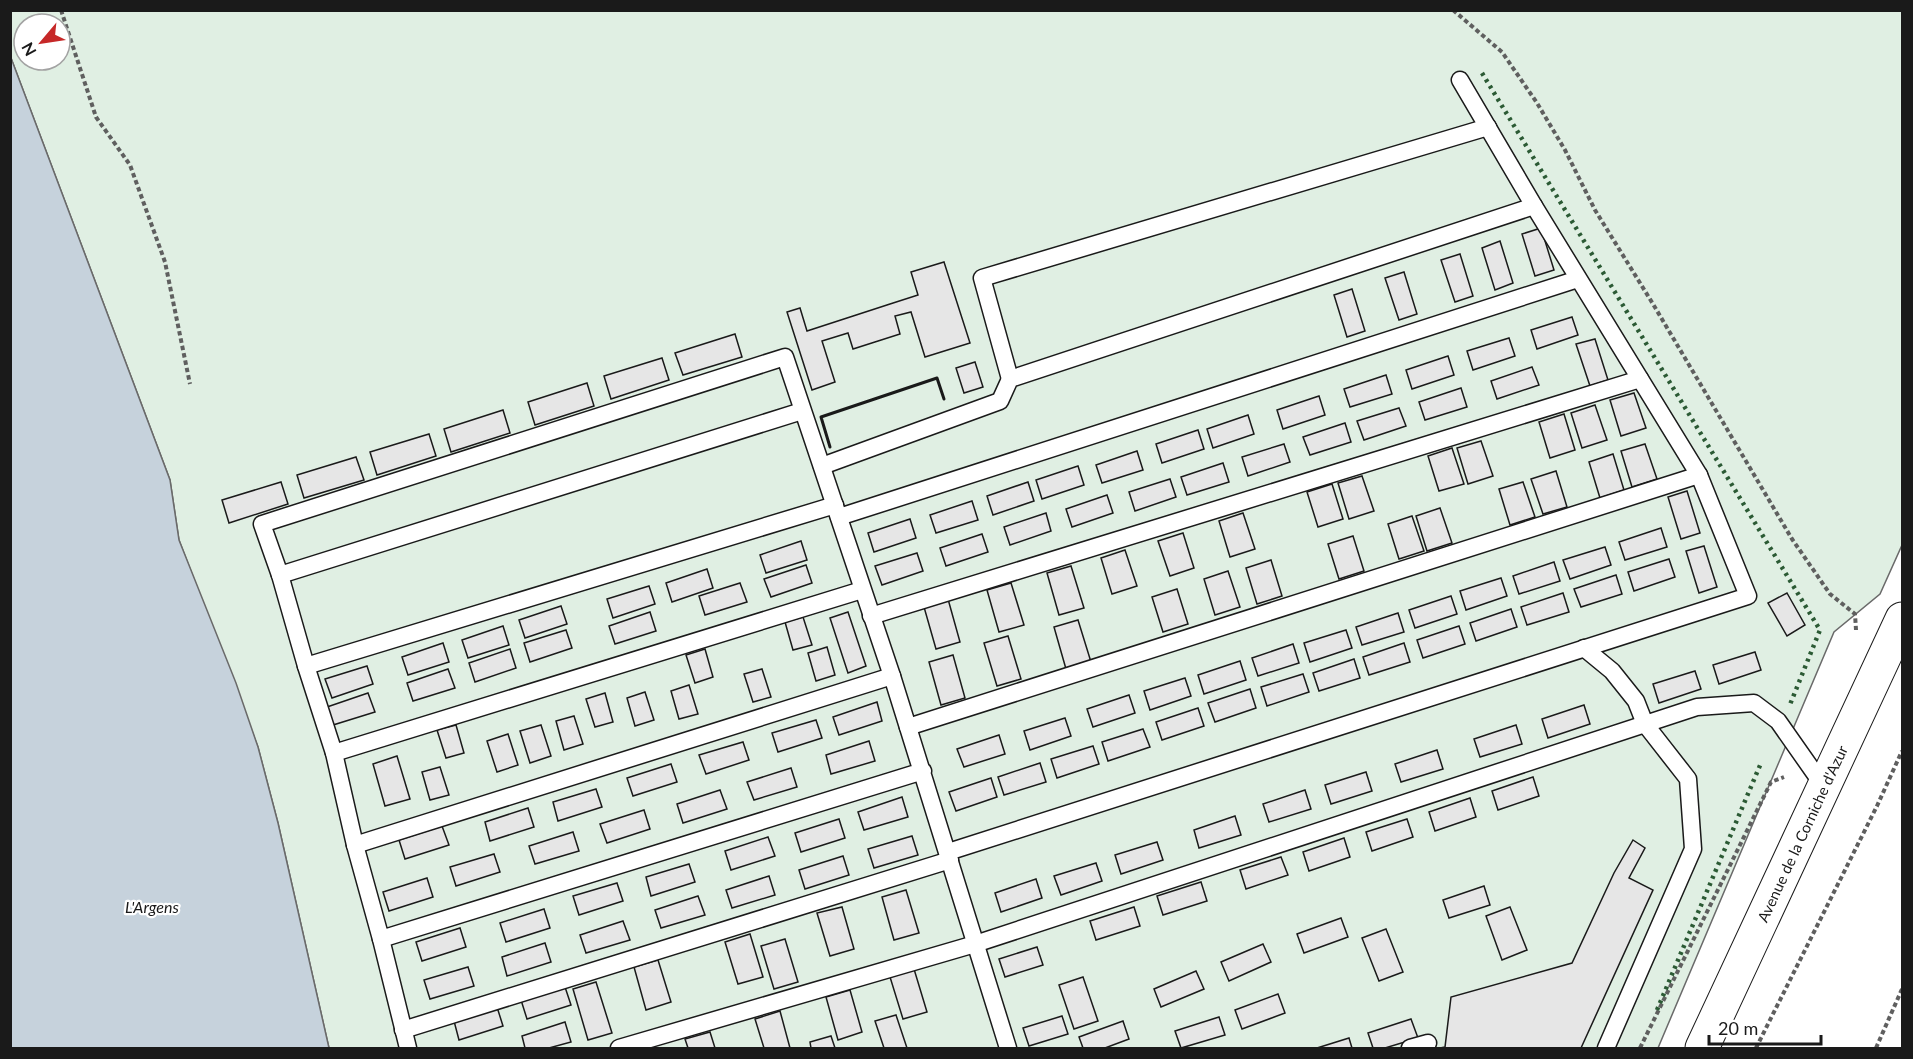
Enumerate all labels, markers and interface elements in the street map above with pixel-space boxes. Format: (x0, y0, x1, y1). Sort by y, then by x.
north arrow (12, 12, 72, 72)
text: N (17, 40, 40, 60)
street label: Avenue de la Corniche d'Azur (1753, 742, 1851, 925)
water label: L'Argens (125, 897, 180, 916)
scale bar (1709, 1008, 1822, 1046)
text: 20 m (1718, 1017, 1758, 1039)

